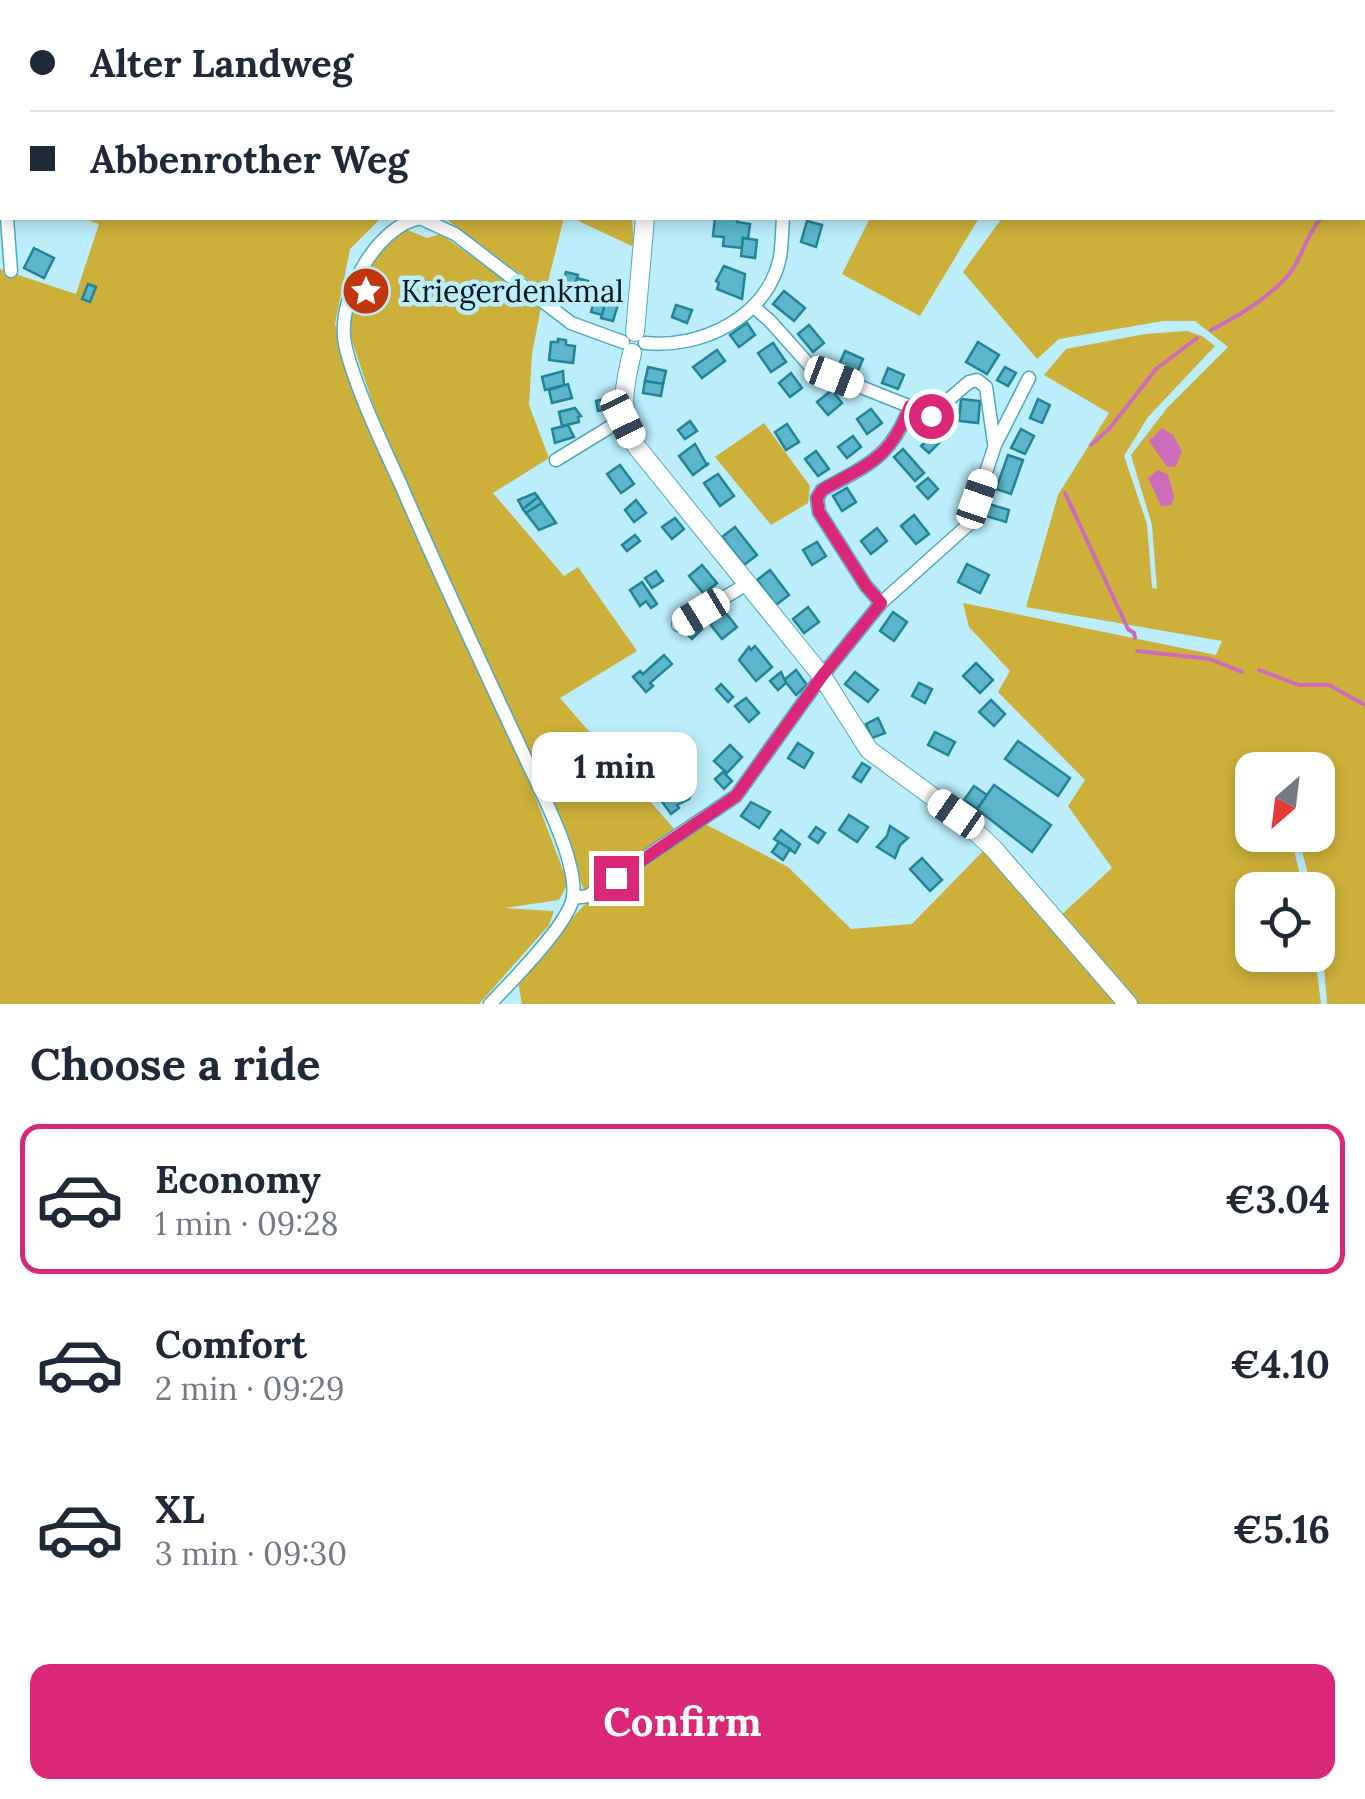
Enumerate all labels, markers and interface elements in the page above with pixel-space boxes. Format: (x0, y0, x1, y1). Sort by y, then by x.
text: Alter Landweg (90, 39, 353, 87)
text: Abbenrother Weg (90, 135, 409, 183)
place icon: Kriegerdenkmal (340, 265, 392, 317)
place label: Kriegerdenkmal (401, 272, 624, 311)
car (801, 352, 867, 402)
car (596, 385, 650, 453)
route start (909, 394, 954, 439)
car (953, 466, 1001, 532)
car (668, 584, 734, 640)
callout: 1 min (534, 733, 698, 803)
text: 1 min (574, 746, 655, 787)
north arrow (1235, 752, 1335, 852)
map controls (1235, 752, 1335, 972)
car (923, 785, 989, 843)
route end (594, 856, 639, 901)
button: locate (1235, 872, 1335, 972)
text: Choose a ride (30, 1035, 320, 1092)
icon: car (35, 1154, 125, 1244)
text: Economy (155, 1155, 321, 1203)
text: €3.04 (1225, 1175, 1330, 1223)
text: 1 min · 09:28 (155, 1203, 338, 1244)
icon: car (35, 1319, 125, 1409)
text: Comfort (155, 1320, 307, 1368)
text: €4.10 (1230, 1340, 1330, 1388)
text: 2 min · 09:29 (155, 1368, 345, 1409)
icon: car (35, 1484, 125, 1574)
text: XL (155, 1485, 205, 1533)
text: €5.16 (1233, 1505, 1330, 1553)
text: 3 min · 09:30 (155, 1533, 347, 1574)
button: Confirm (30, 1664, 1335, 1779)

